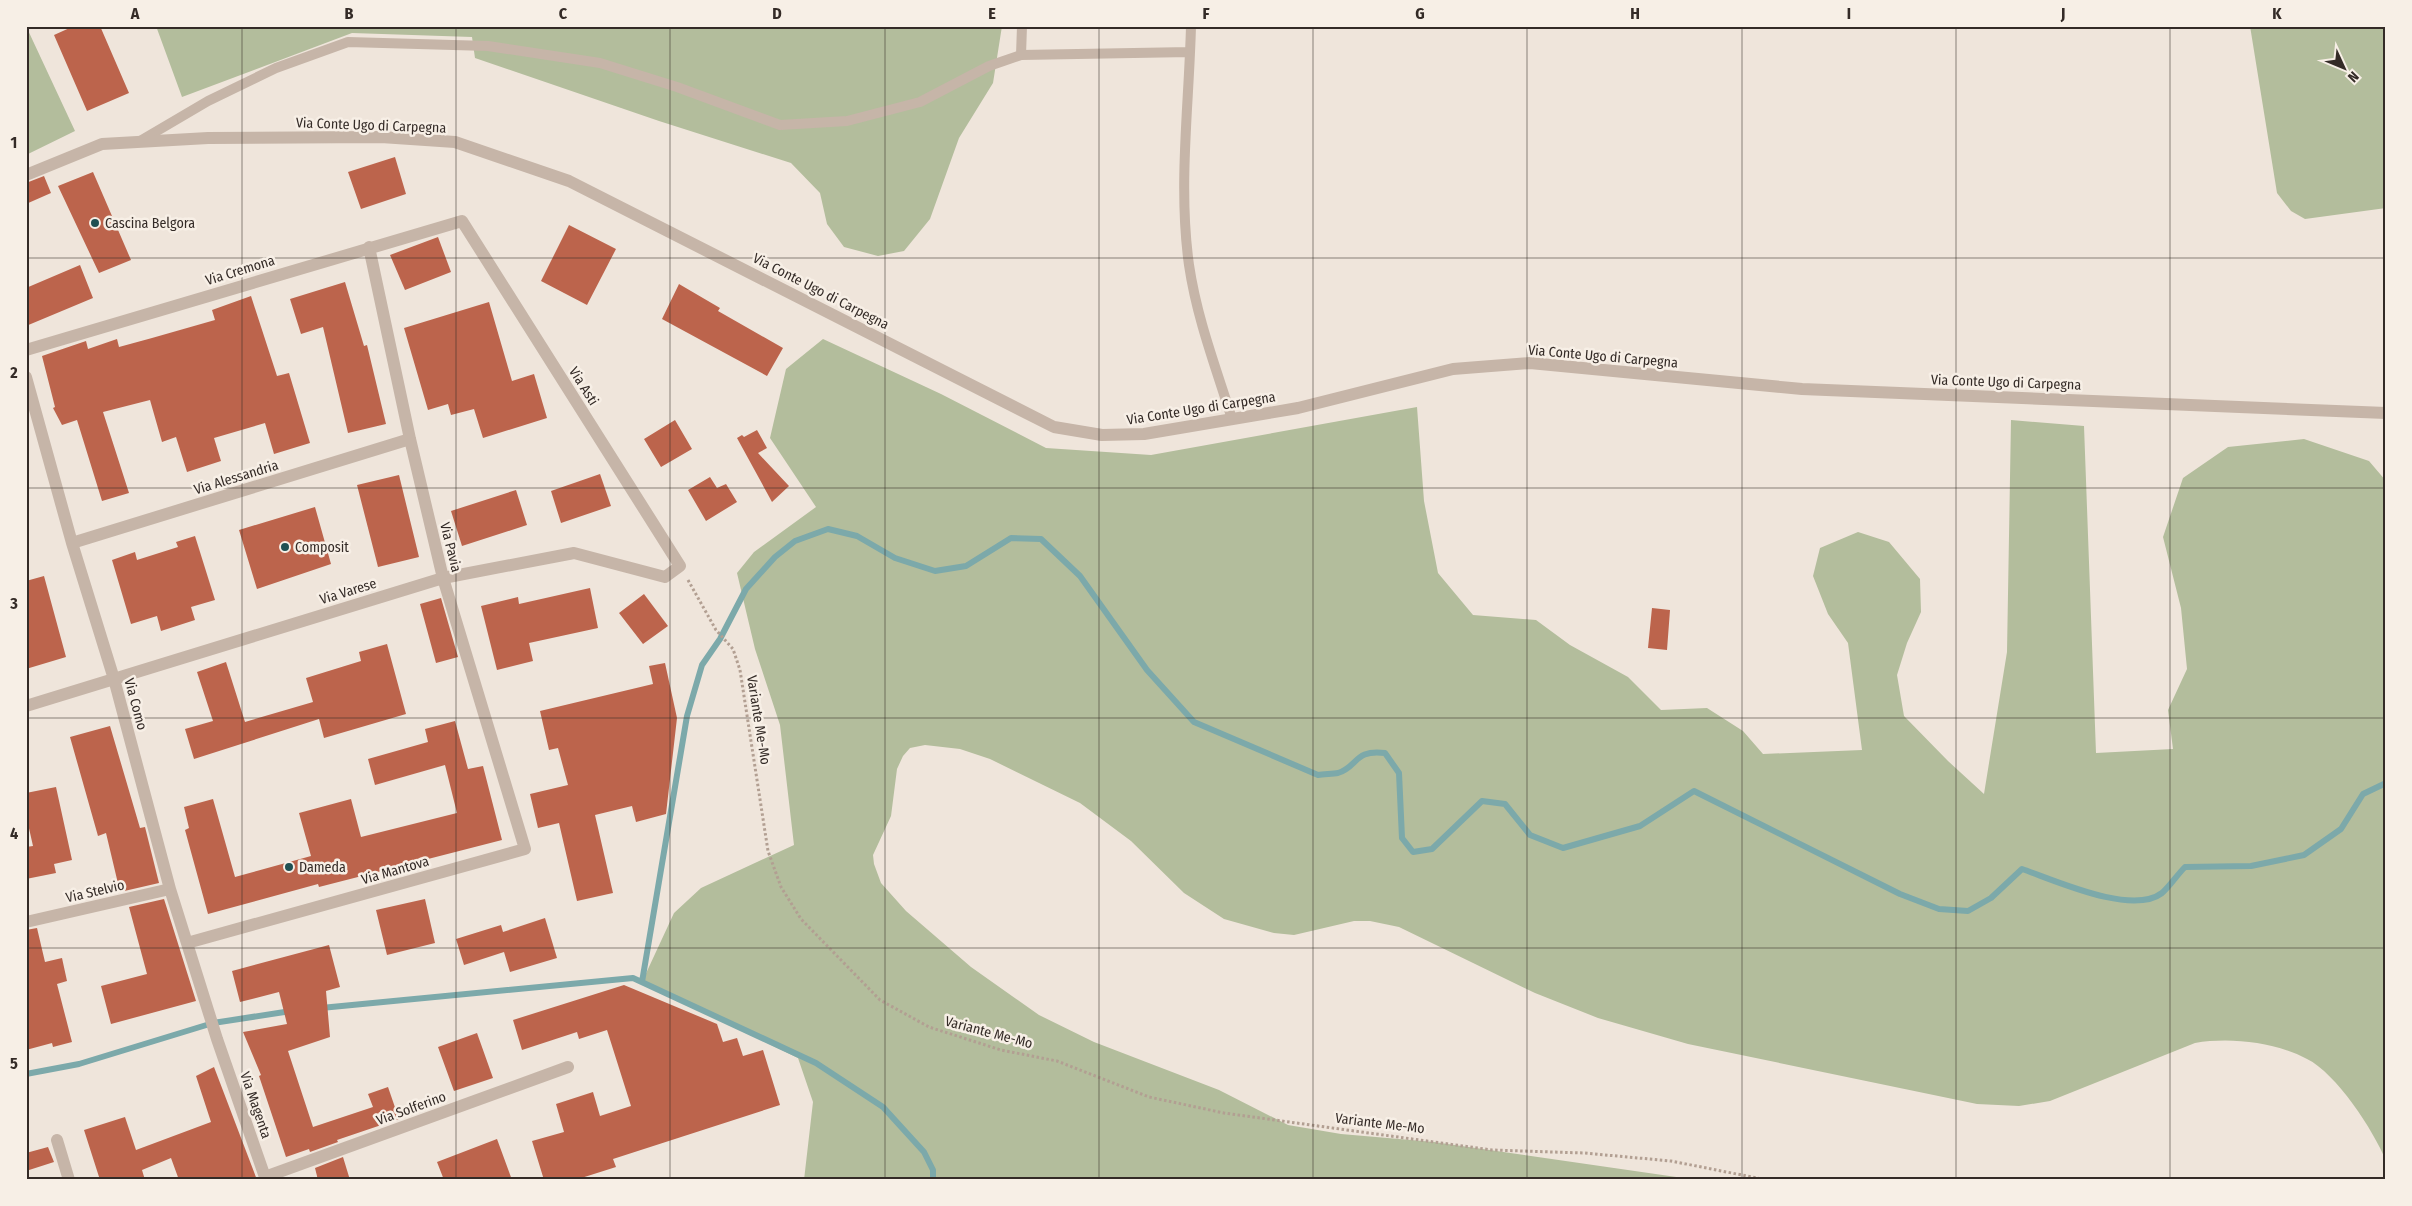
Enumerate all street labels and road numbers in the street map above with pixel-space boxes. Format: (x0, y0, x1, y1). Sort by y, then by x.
street label: Via Conte Ugo di Carpegna (296, 114, 447, 137)
street label: Via Conte Ugo di Carpegna (750, 250, 892, 333)
street label: Via Cremona (203, 252, 277, 289)
street label: Via Conte Ugo di Carpegna (1527, 341, 1679, 372)
street label: Via Asti (565, 364, 602, 409)
street label: Via Conte Ugo di Carpegna (1931, 371, 2082, 394)
street label: Via Conte Ugo di Carpegna (1125, 388, 1277, 429)
street label: Via Alessandria (192, 457, 281, 498)
street label: Via Pavia (436, 520, 465, 574)
street label: Via Varese (318, 575, 379, 608)
street label: Variante Me-Mo (743, 674, 774, 766)
street label: Via Como (120, 676, 151, 732)
street label: Via Mantova (359, 853, 431, 888)
street label: Via Stelvio (64, 876, 126, 906)
street label: Variante Me-Mo (943, 1013, 1035, 1052)
street label: Via Magenta (236, 1070, 275, 1141)
street label: Via Solferino (374, 1088, 448, 1129)
street label: Variante Me-Mo (1334, 1110, 1426, 1137)

